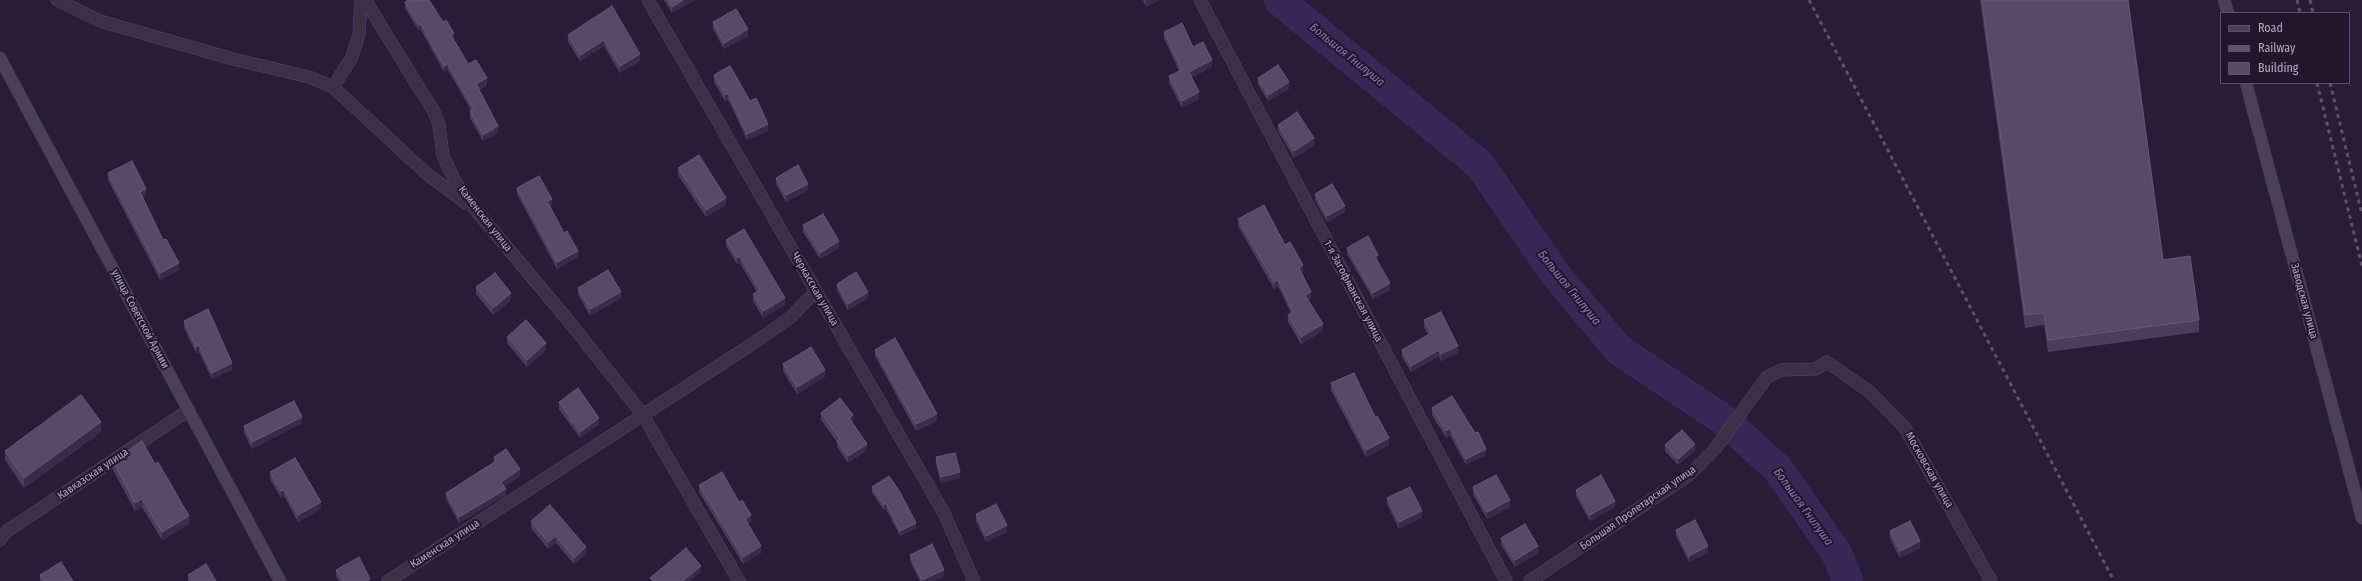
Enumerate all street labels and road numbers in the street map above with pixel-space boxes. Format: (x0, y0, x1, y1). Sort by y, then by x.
street label: Каменская улица (455, 183, 515, 255)
street label: 1-я Загофманская улица (1321, 238, 1385, 344)
street label: Черкасская улица (789, 250, 841, 328)
street label: Заводская улица (2288, 262, 2320, 340)
street label: улица Советской Армии (108, 267, 172, 371)
street label: Московская улица (1902, 430, 1956, 510)
street label: Кавказская улица (55, 445, 131, 503)
street label: Большая Пролетарская улица (1577, 463, 1699, 553)
street label: Каменская улица (408, 517, 482, 571)

